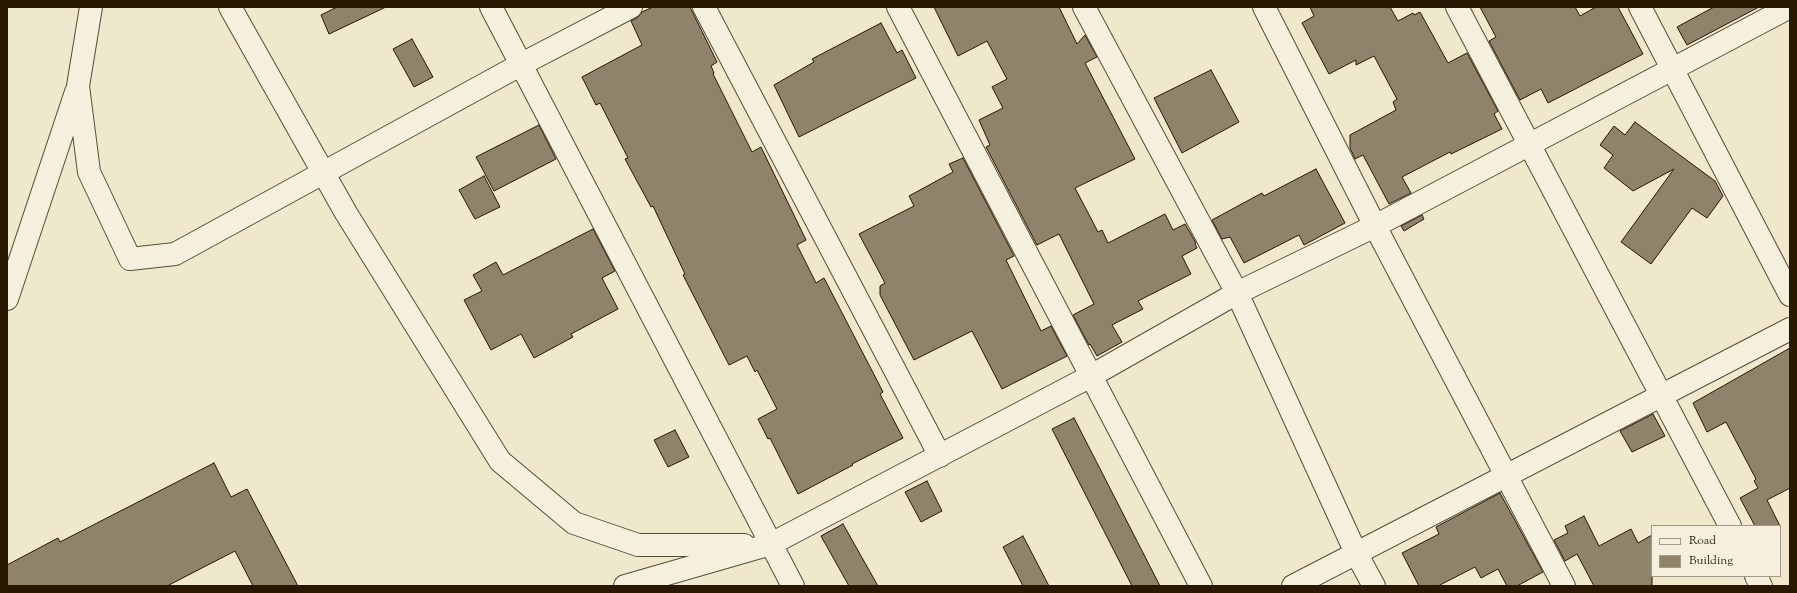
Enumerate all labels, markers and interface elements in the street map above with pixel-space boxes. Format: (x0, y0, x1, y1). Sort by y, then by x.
legend (1651, 525, 1781, 577)
text: Road (1689, 532, 1716, 550)
text: Building (1689, 552, 1733, 570)

